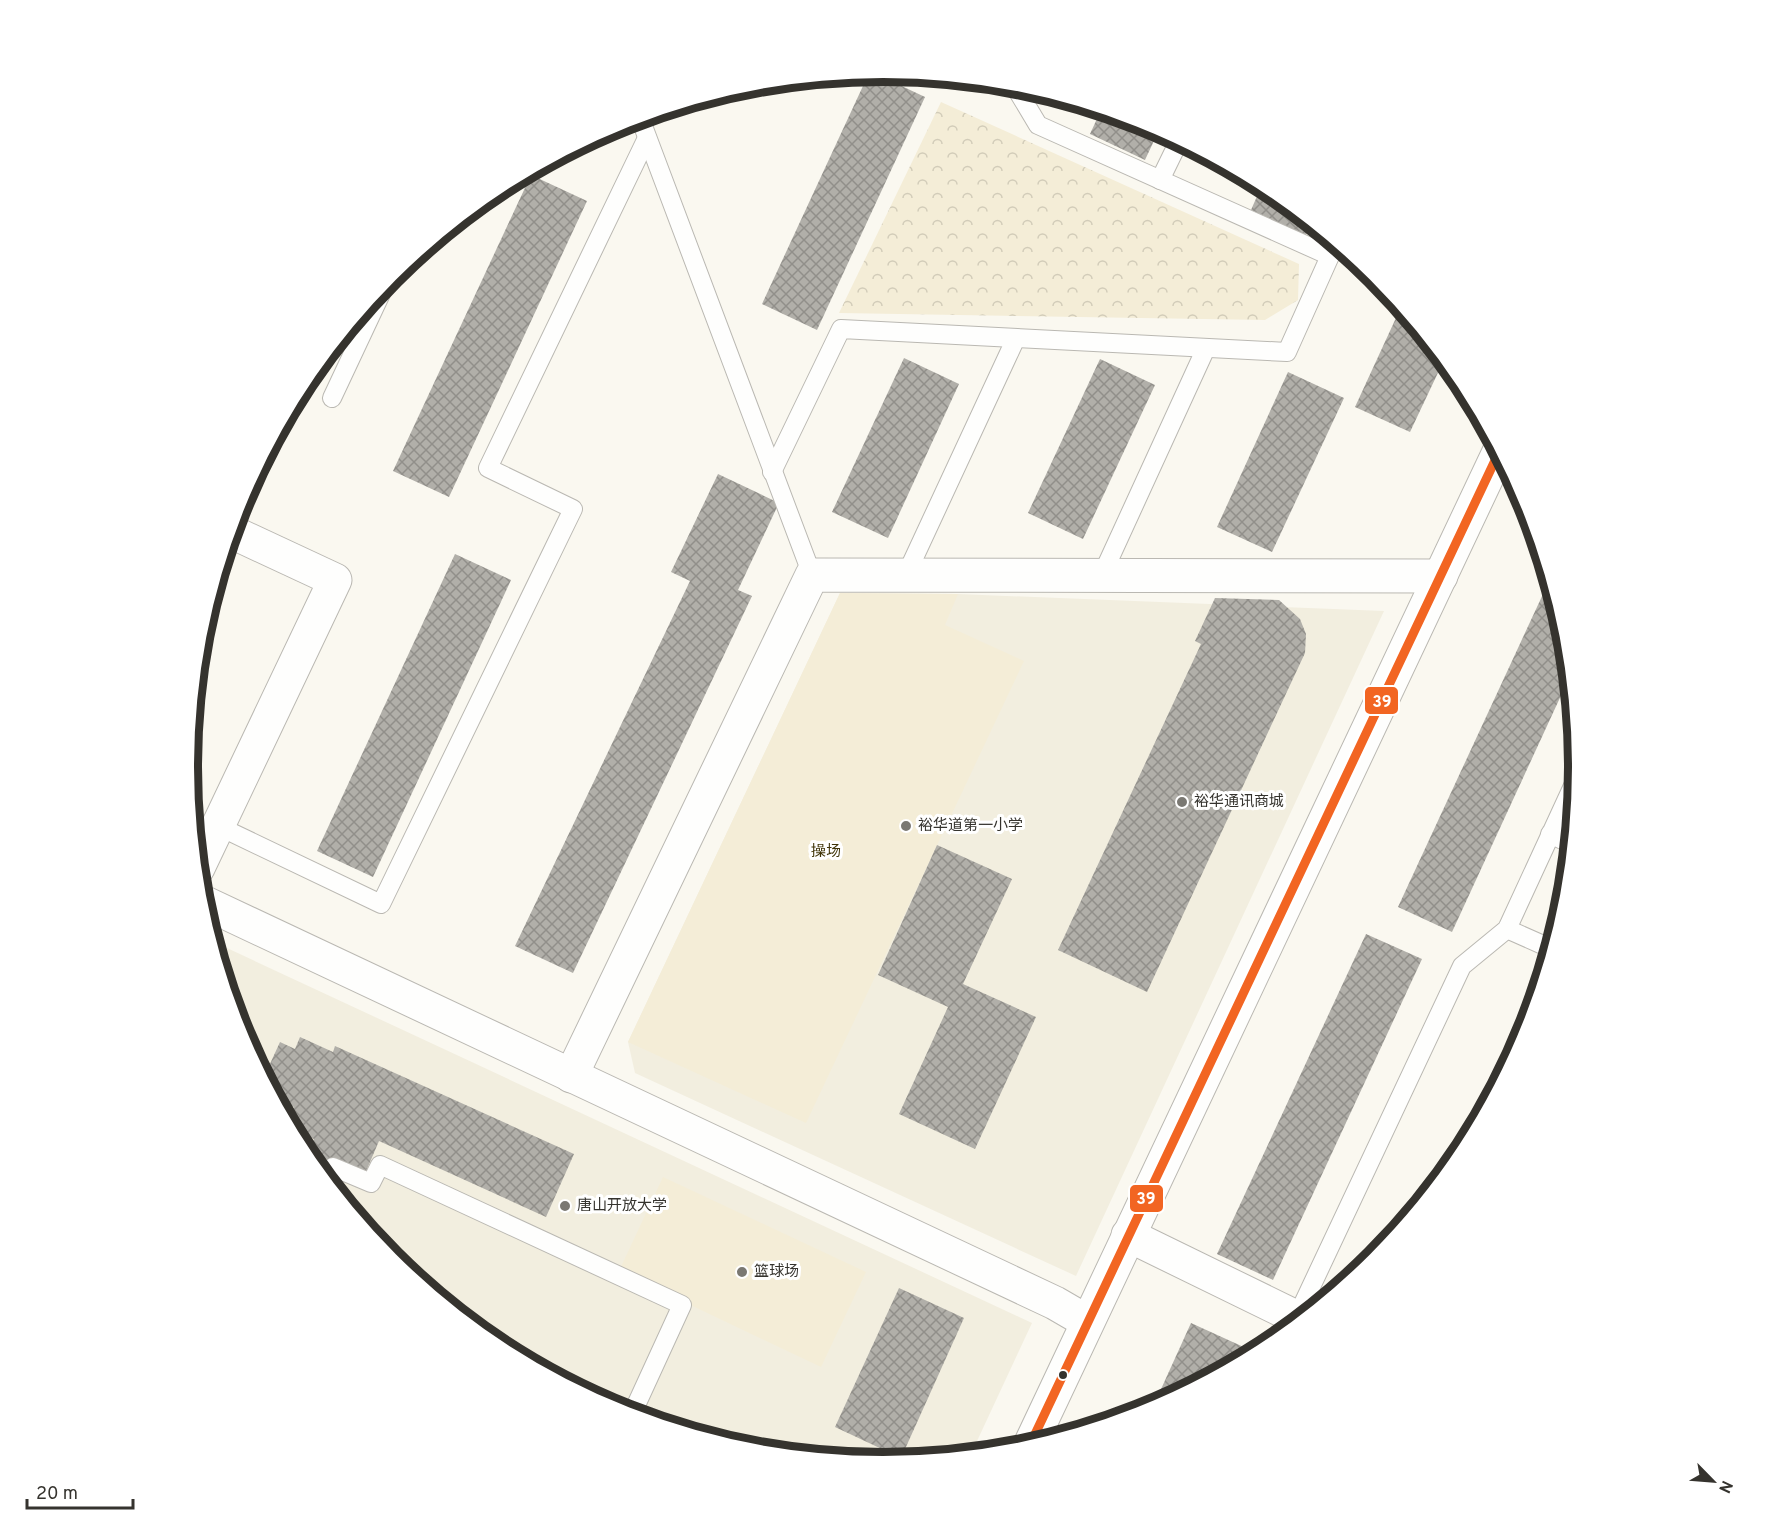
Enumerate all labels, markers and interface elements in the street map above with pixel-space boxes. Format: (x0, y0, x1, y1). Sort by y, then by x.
line badge: 39 (1364, 686, 1399, 715)
text: 39 (1372, 693, 1392, 713)
place label: 裕华通讯商城 (1194, 792, 1284, 812)
marker: 裕华通讯商城 (1175, 795, 1189, 809)
place label: 裕华道第一小学 (918, 816, 1023, 836)
marker: 裕华道第一小学 (899, 819, 913, 833)
park label: 操场 (811, 843, 841, 862)
line badge: 39 (1129, 1184, 1164, 1213)
text: 39 (1136, 1190, 1156, 1210)
place label: 唐山开放大学 (577, 1197, 667, 1216)
marker: 唐山开放大学 (558, 1199, 572, 1213)
place label: 篮球场 (754, 1263, 799, 1282)
marker: 篮球场 (735, 1265, 749, 1279)
unlabelled marker (1057, 1369, 1069, 1381)
north arrow (1683, 1451, 1743, 1511)
scale bar (27, 1472, 134, 1510)
text: N (1713, 1477, 1736, 1496)
text: 20 m (36, 1483, 78, 1506)

